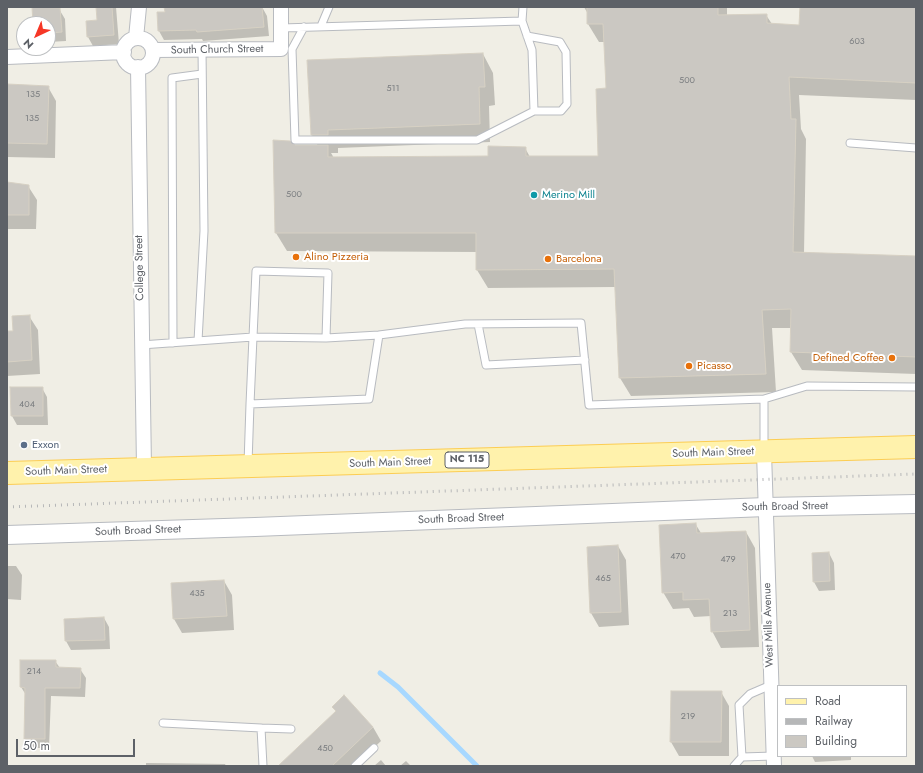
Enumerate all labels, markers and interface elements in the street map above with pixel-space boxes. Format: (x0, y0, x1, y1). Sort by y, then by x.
north arrow (16, 16, 56, 56)
text: N (20, 35, 37, 53)
house number: 603 (849, 37, 865, 47)
street label: South Church Street (170, 43, 264, 57)
house number: 500 (679, 76, 695, 86)
house number: 511 (386, 84, 400, 94)
house number: 135 (26, 90, 40, 100)
house number: 135 (25, 114, 39, 124)
place label: Merino Mill (542, 188, 595, 202)
house number: 500 (286, 190, 302, 200)
marker: Merino Mill (529, 190, 539, 200)
street label: College Street (133, 235, 147, 301)
place label: Alino Pizzeria (304, 250, 368, 264)
marker: Alino Pizzeria (291, 252, 301, 262)
place label: Barcelona (556, 252, 602, 266)
marker: Barcelona (543, 254, 553, 264)
place label: Defined Coffee (813, 351, 884, 365)
marker: Defined Coffee (887, 353, 897, 363)
place label: Picasso (697, 359, 731, 373)
marker: Picasso (684, 361, 694, 371)
house number: 404 (19, 400, 35, 410)
place label: Exxon (32, 438, 59, 452)
marker: Exxon (19, 440, 29, 450)
street label: South Main Street (672, 445, 754, 461)
road number: NC 115 (445, 452, 489, 468)
street label: South Main Street (349, 455, 431, 471)
street label: South Main Street (25, 463, 107, 479)
street label: South Broad Street (742, 500, 828, 514)
street label: South Broad Street (418, 511, 504, 527)
street label: South Broad Street (95, 523, 181, 539)
house number: 470 (670, 552, 686, 562)
house number: 479 (720, 555, 736, 565)
house number: 465 (595, 574, 611, 584)
street label: West Mills Avenue (761, 582, 777, 668)
house number: 435 (189, 589, 205, 599)
house number: 213 (723, 609, 737, 619)
house number: 214 (27, 667, 41, 677)
legend (777, 685, 907, 757)
text: Road (815, 692, 841, 710)
house number: 219 (681, 712, 695, 722)
text: Railway (815, 712, 853, 730)
scale bar (18, 731, 137, 757)
text: Building (815, 732, 857, 750)
text: 50 m (23, 737, 50, 755)
house number: 450 (317, 744, 333, 754)

